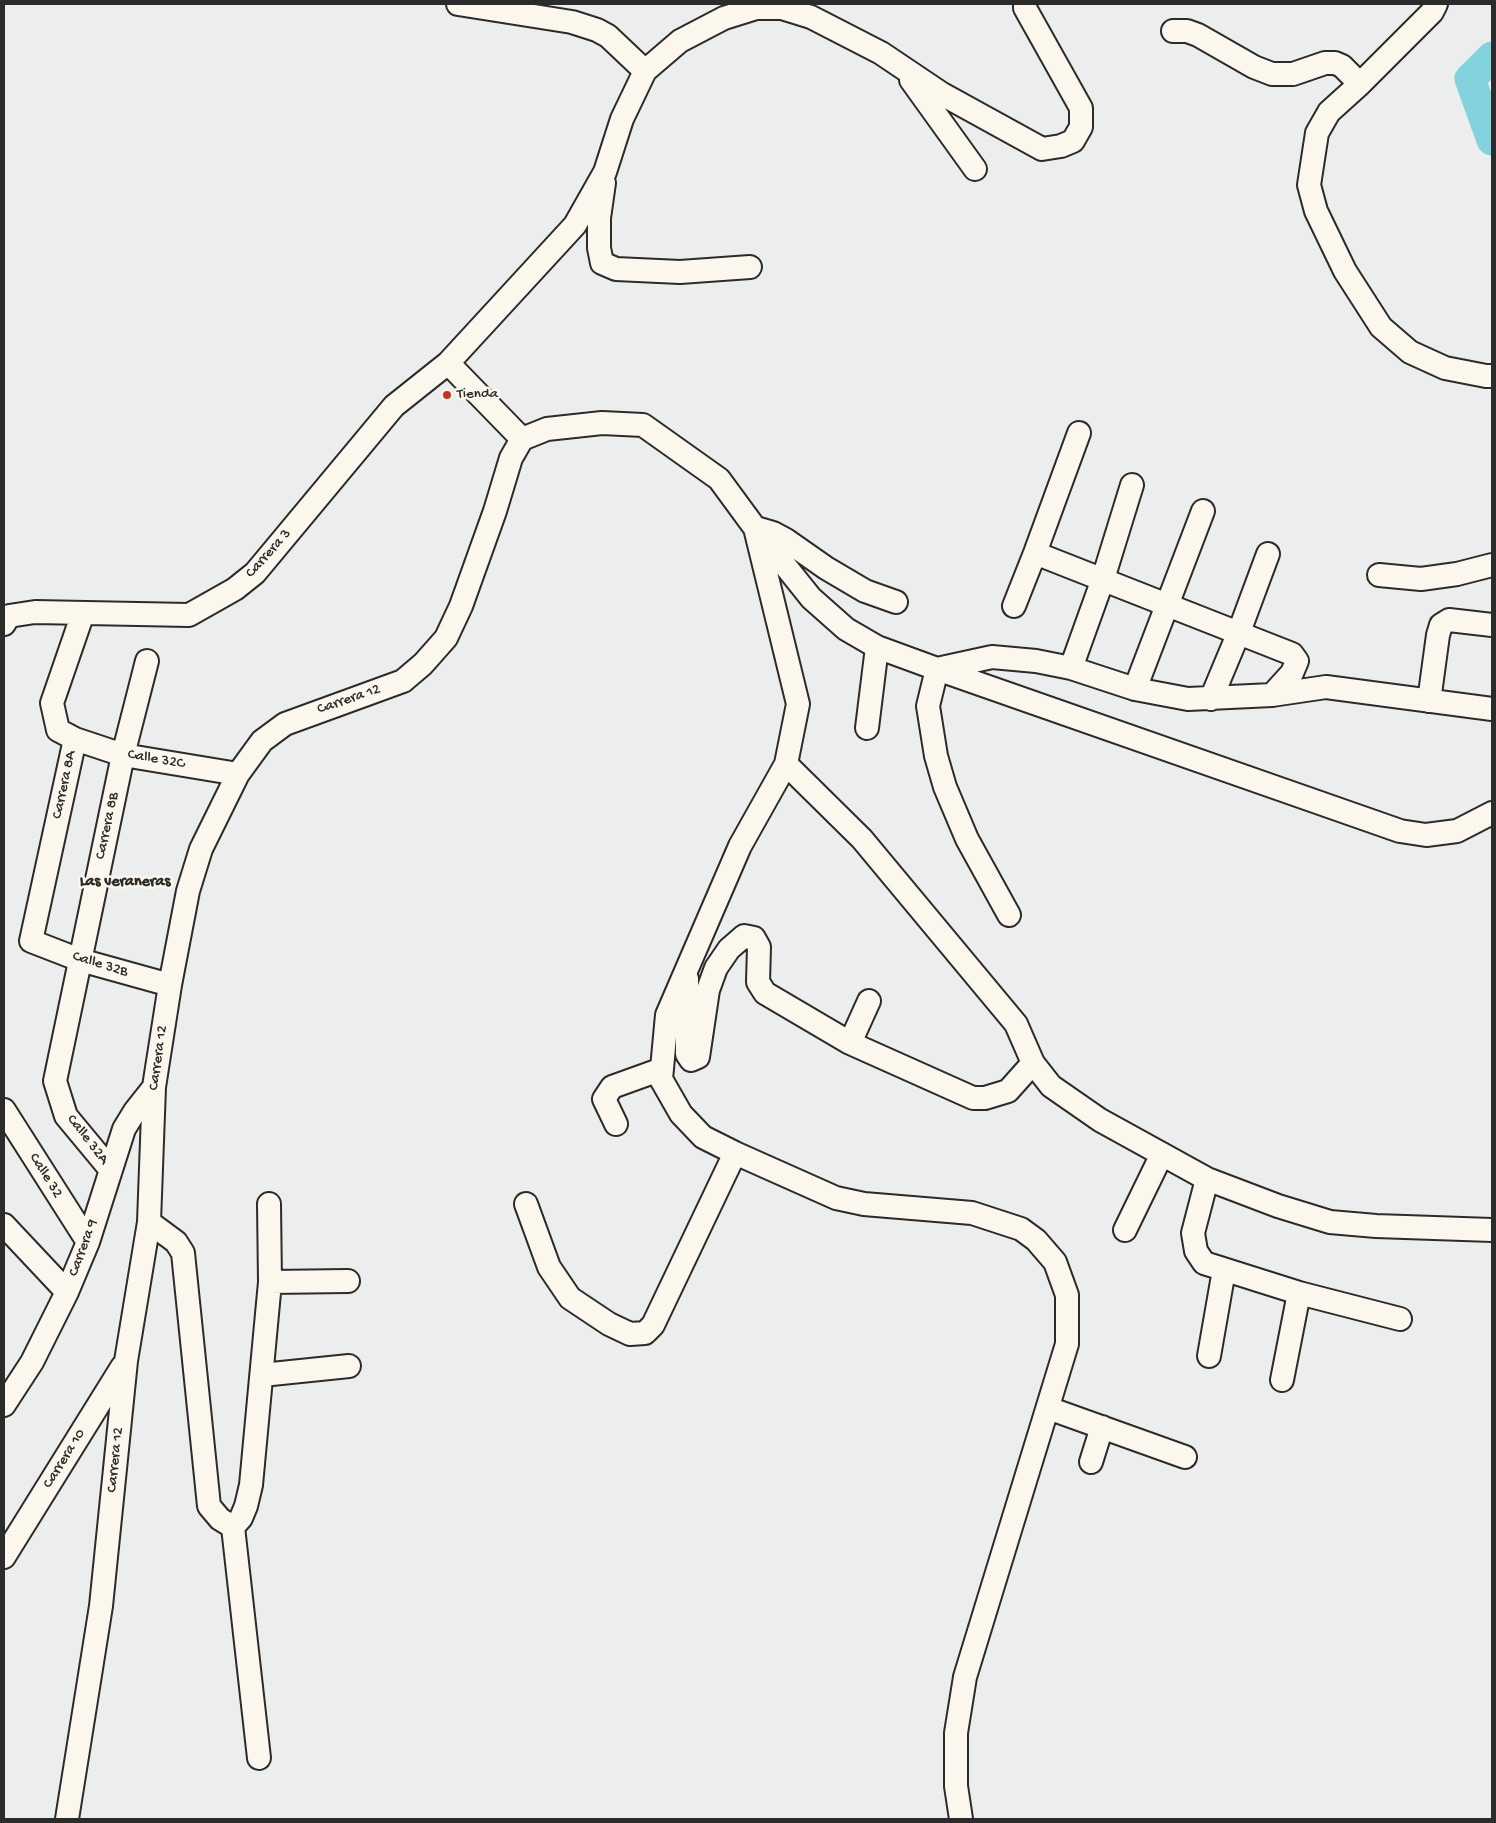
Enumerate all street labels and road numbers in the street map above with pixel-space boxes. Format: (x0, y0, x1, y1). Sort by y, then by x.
street label: Carrera 3 (242, 526, 296, 582)
street label: Carrera 12 (315, 681, 383, 719)
street label: Calle 32C (126, 746, 186, 774)
street label: Carrera 8A (49, 749, 81, 821)
street label: Carrera 8B (92, 791, 124, 861)
street label: Calle 32B (70, 948, 130, 982)
street label: Carrera 12 (146, 1024, 172, 1092)
street label: Calle 32A (62, 1111, 112, 1169)
street label: Calle 32 (24, 1150, 66, 1202)
street label: Carrera 9 (65, 1217, 103, 1279)
street label: Carrera 10 (40, 1426, 90, 1492)
street label: Carrera 12 (104, 1427, 128, 1493)

